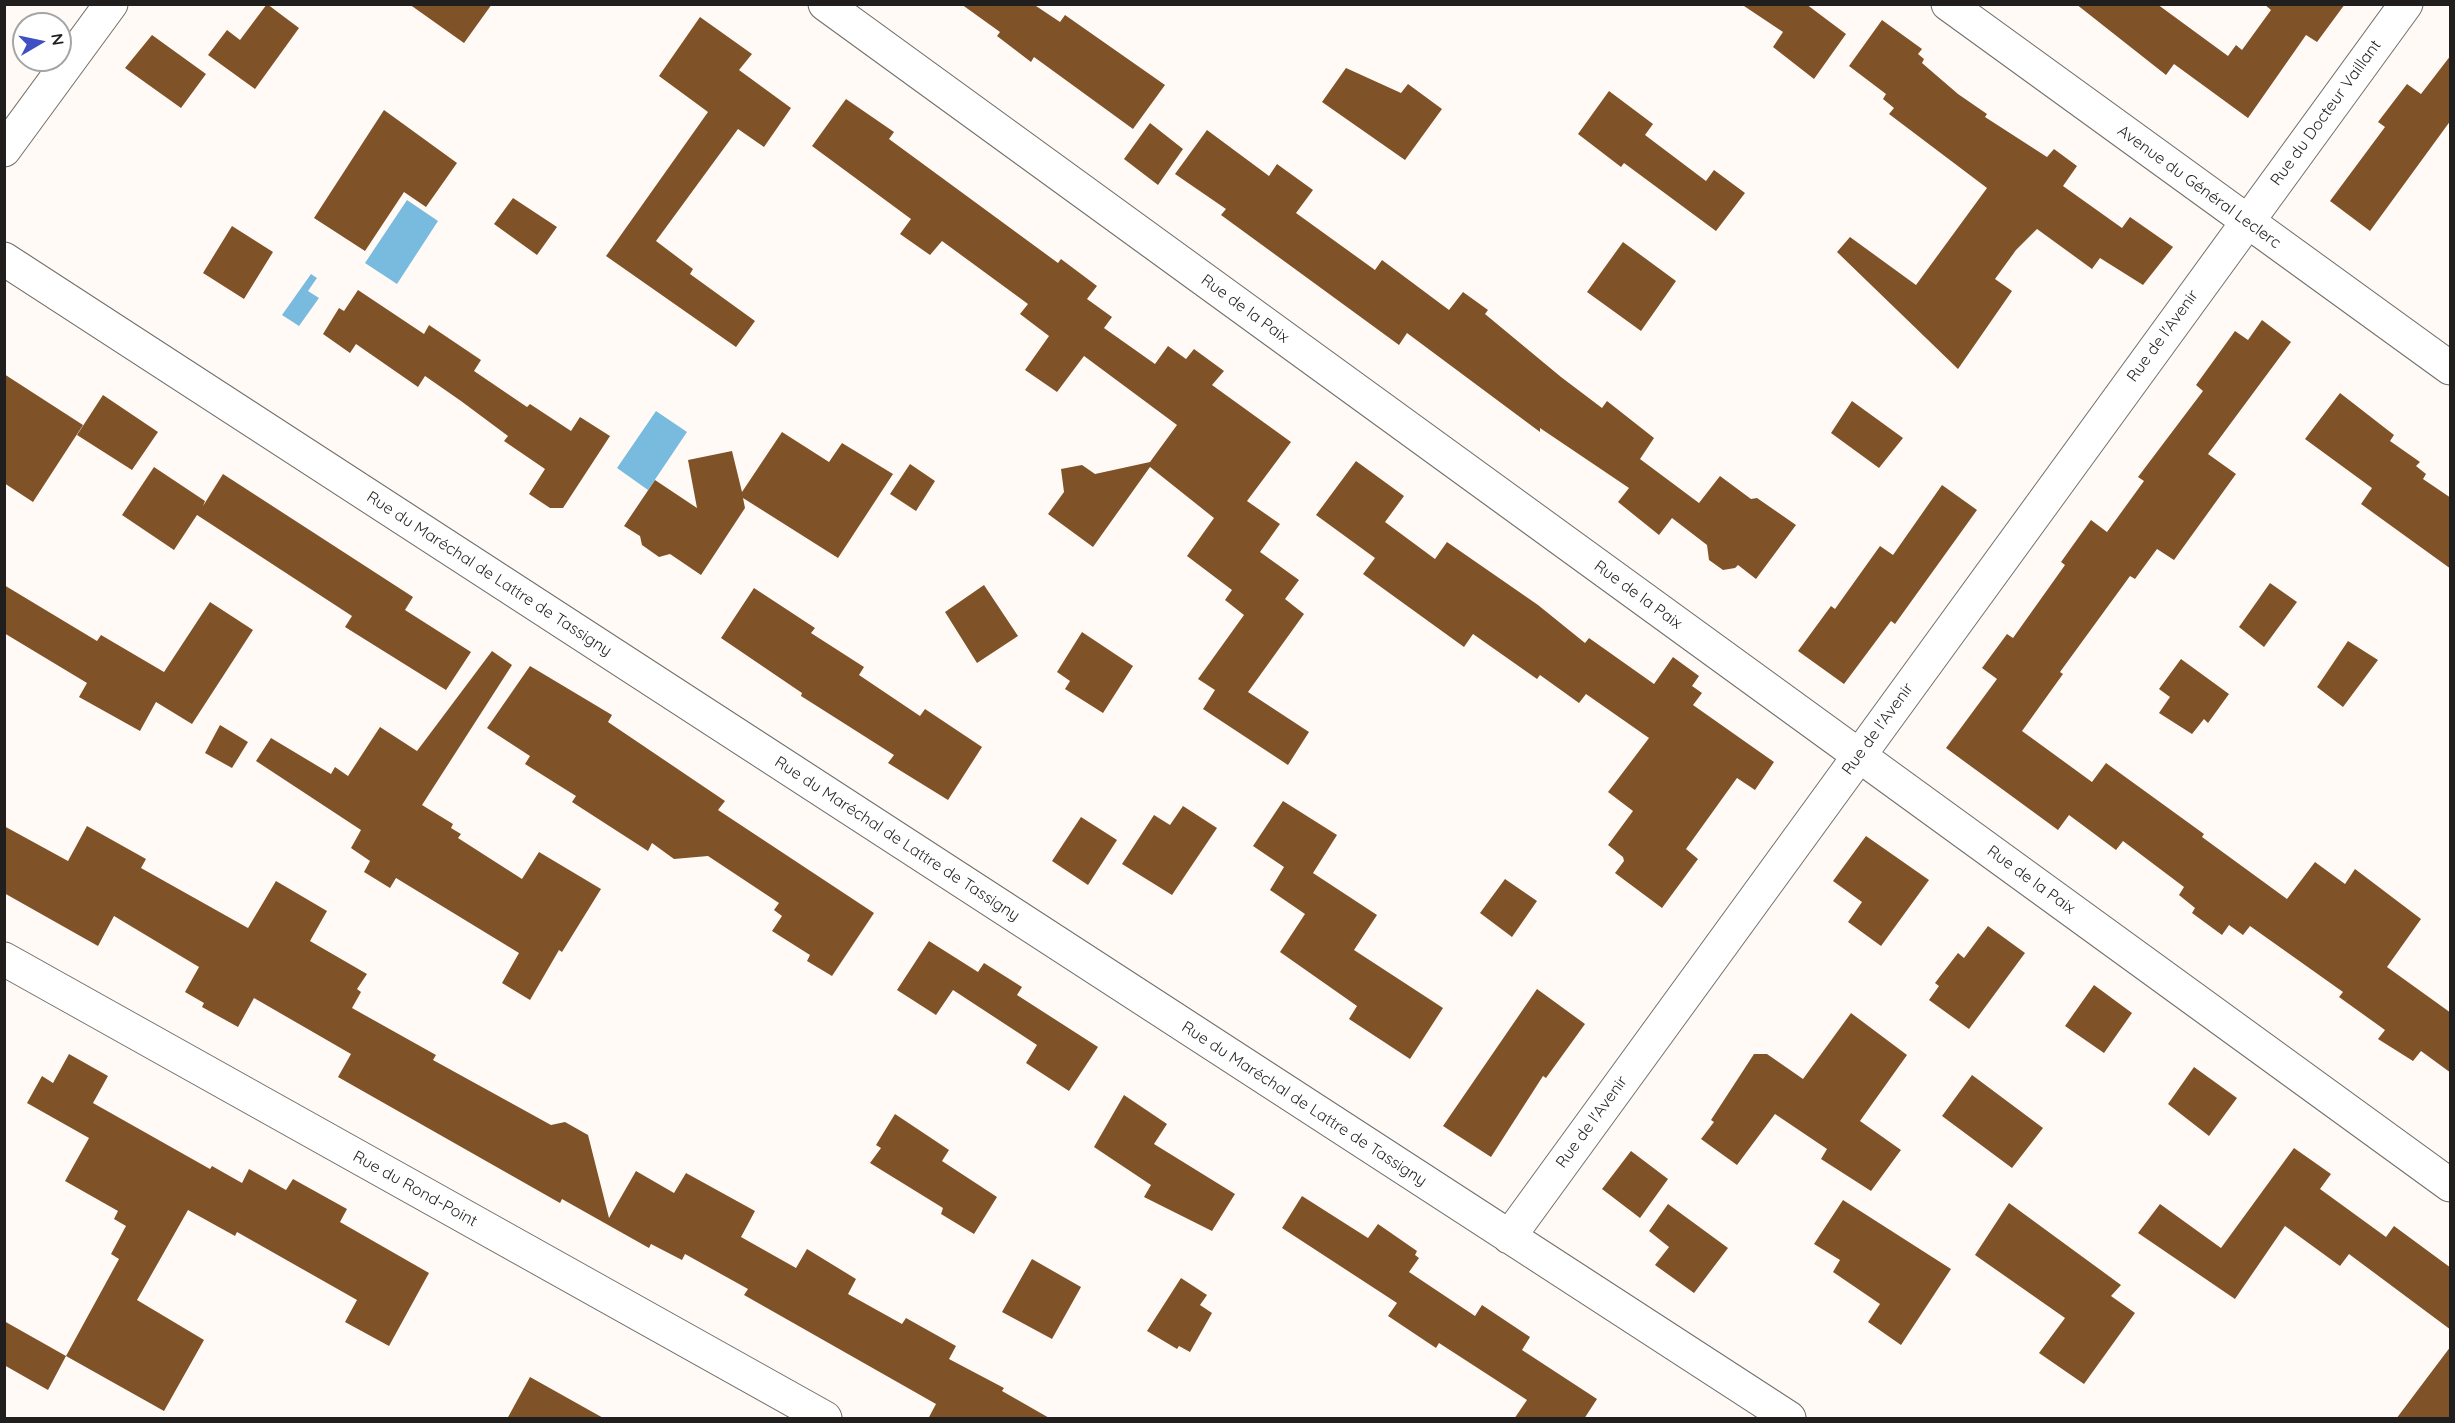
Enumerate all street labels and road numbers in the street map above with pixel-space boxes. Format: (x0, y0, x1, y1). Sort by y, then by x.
street label: Rue du Docteur Vaillant (2267, 36, 2385, 190)
street label: Avenue du Général Leclerc (2114, 121, 2284, 253)
street label: Rue de la Paix (1197, 271, 1293, 347)
street label: Rue de l'Avenir (2123, 286, 2203, 386)
street label: Rue du Maréchal de Lattre de Tassigny (363, 487, 615, 661)
street label: Rue de la Paix (1590, 557, 1686, 633)
street label: Rue de l'Avenir (1838, 679, 1918, 779)
street label: Rue du Maréchal de Lattre de Tassigny (771, 752, 1023, 926)
street label: Rue de la Paix (1983, 842, 2079, 918)
street label: Rue du Maréchal de Lattre de Tassigny (1178, 1017, 1430, 1191)
street label: Rue de l'Avenir (1552, 1072, 1632, 1172)
street label: Rue du Rond-Point (350, 1147, 480, 1231)

